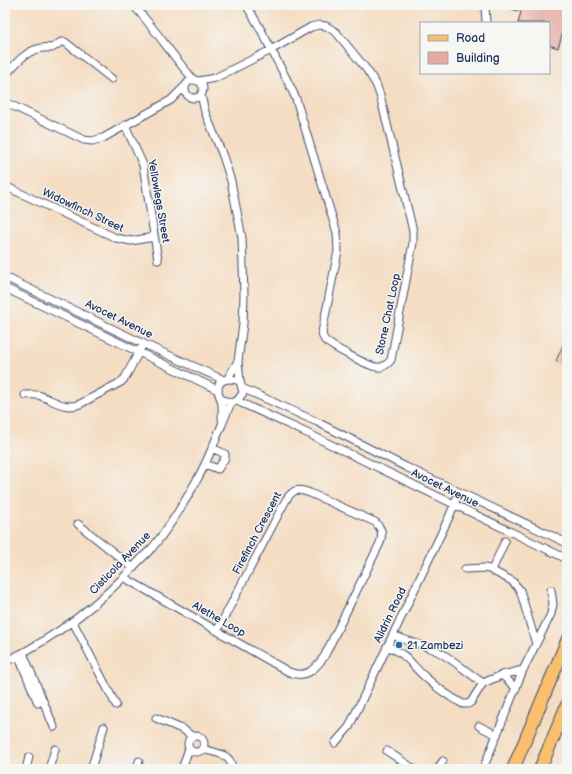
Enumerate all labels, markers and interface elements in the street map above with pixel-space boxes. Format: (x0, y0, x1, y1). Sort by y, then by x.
legend (420, 22, 550, 74)
text: Road (456, 31, 485, 46)
text: Building (456, 51, 500, 66)
street label: Yellowlegs Street (145, 157, 173, 244)
street label: Widowfinch Street (40, 185, 126, 235)
street label: Stone Chat Loop (373, 272, 403, 356)
street label: Avocet Avenue (83, 297, 155, 341)
street label: Avocet Avenue (409, 466, 481, 510)
street label: Firefinch Crescent (230, 489, 284, 576)
street label: Cisticola Avenue (87, 529, 154, 597)
street label: Alldrin Road (371, 585, 409, 645)
street label: Alethe Loop (190, 599, 248, 639)
place label: 21 Zambezi (407, 639, 463, 652)
marker: 21 Zambezi (394, 640, 404, 650)

